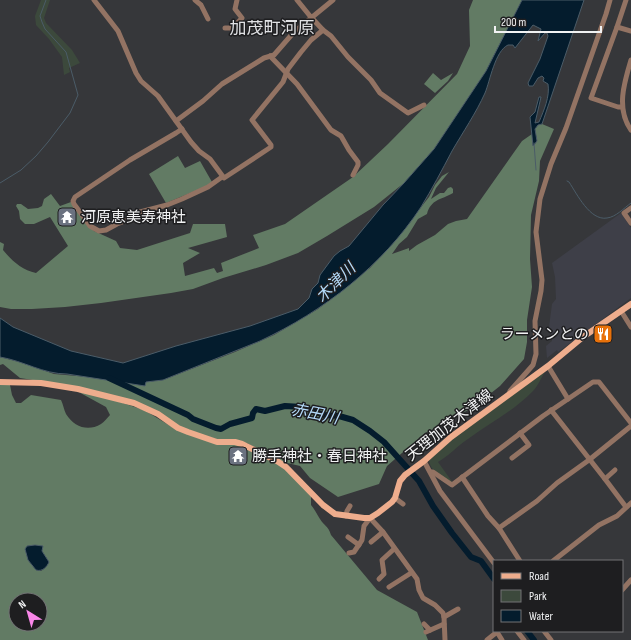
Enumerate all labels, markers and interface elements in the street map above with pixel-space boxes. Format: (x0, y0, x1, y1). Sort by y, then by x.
scale bar (495, 8, 601, 34)
text: 200 m (501, 15, 527, 30)
district label: 加茂町河原 (230, 19, 315, 39)
temple icon: 河原恵美寿神社 (56, 206, 78, 228)
place label: 河原恵美寿神社 (81, 208, 186, 227)
water label: 木津川 (312, 258, 361, 307)
restaurant icon: ラーメンとの (592, 323, 614, 345)
place label: ラーメンとの (500, 325, 589, 344)
street label: 天理加茂木津線 (402, 386, 497, 465)
water label: 赤田川 (289, 401, 342, 429)
temple icon: 勝手神社・春日神社 (227, 445, 249, 467)
place label: 勝手神社・春日神社 (252, 447, 387, 466)
legend (493, 560, 623, 632)
text: Road (529, 569, 549, 584)
text: Park (529, 589, 547, 604)
north arrow (8, 592, 48, 632)
text: N (16, 597, 29, 611)
text: Water (529, 609, 553, 624)

